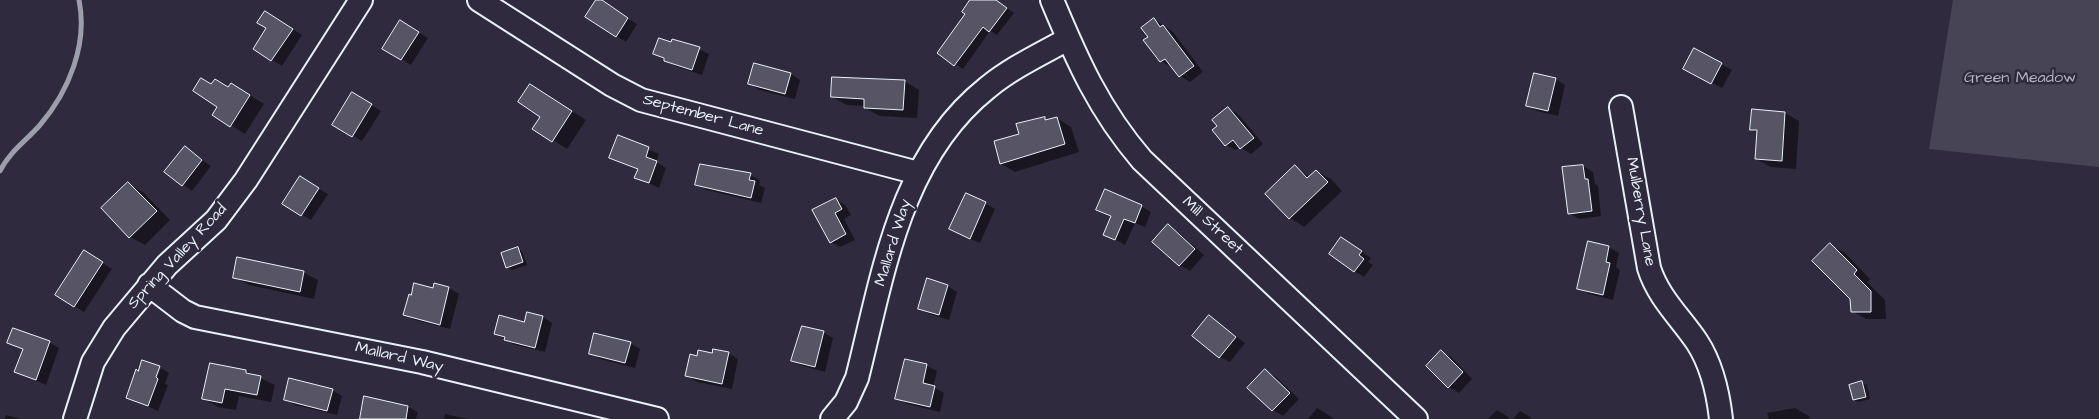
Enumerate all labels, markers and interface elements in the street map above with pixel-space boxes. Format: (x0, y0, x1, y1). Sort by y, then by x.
park label: Green Meadow (1964, 69, 2076, 89)
street label: September Lane (641, 91, 765, 141)
street label: Mulberry Lane (1621, 156, 1659, 268)
street label: Mill Street (1177, 193, 1247, 259)
street label: Mallard Way (872, 197, 916, 289)
street label: Spring Valley Road (124, 200, 232, 314)
street label: Mallard Way (353, 339, 445, 377)

